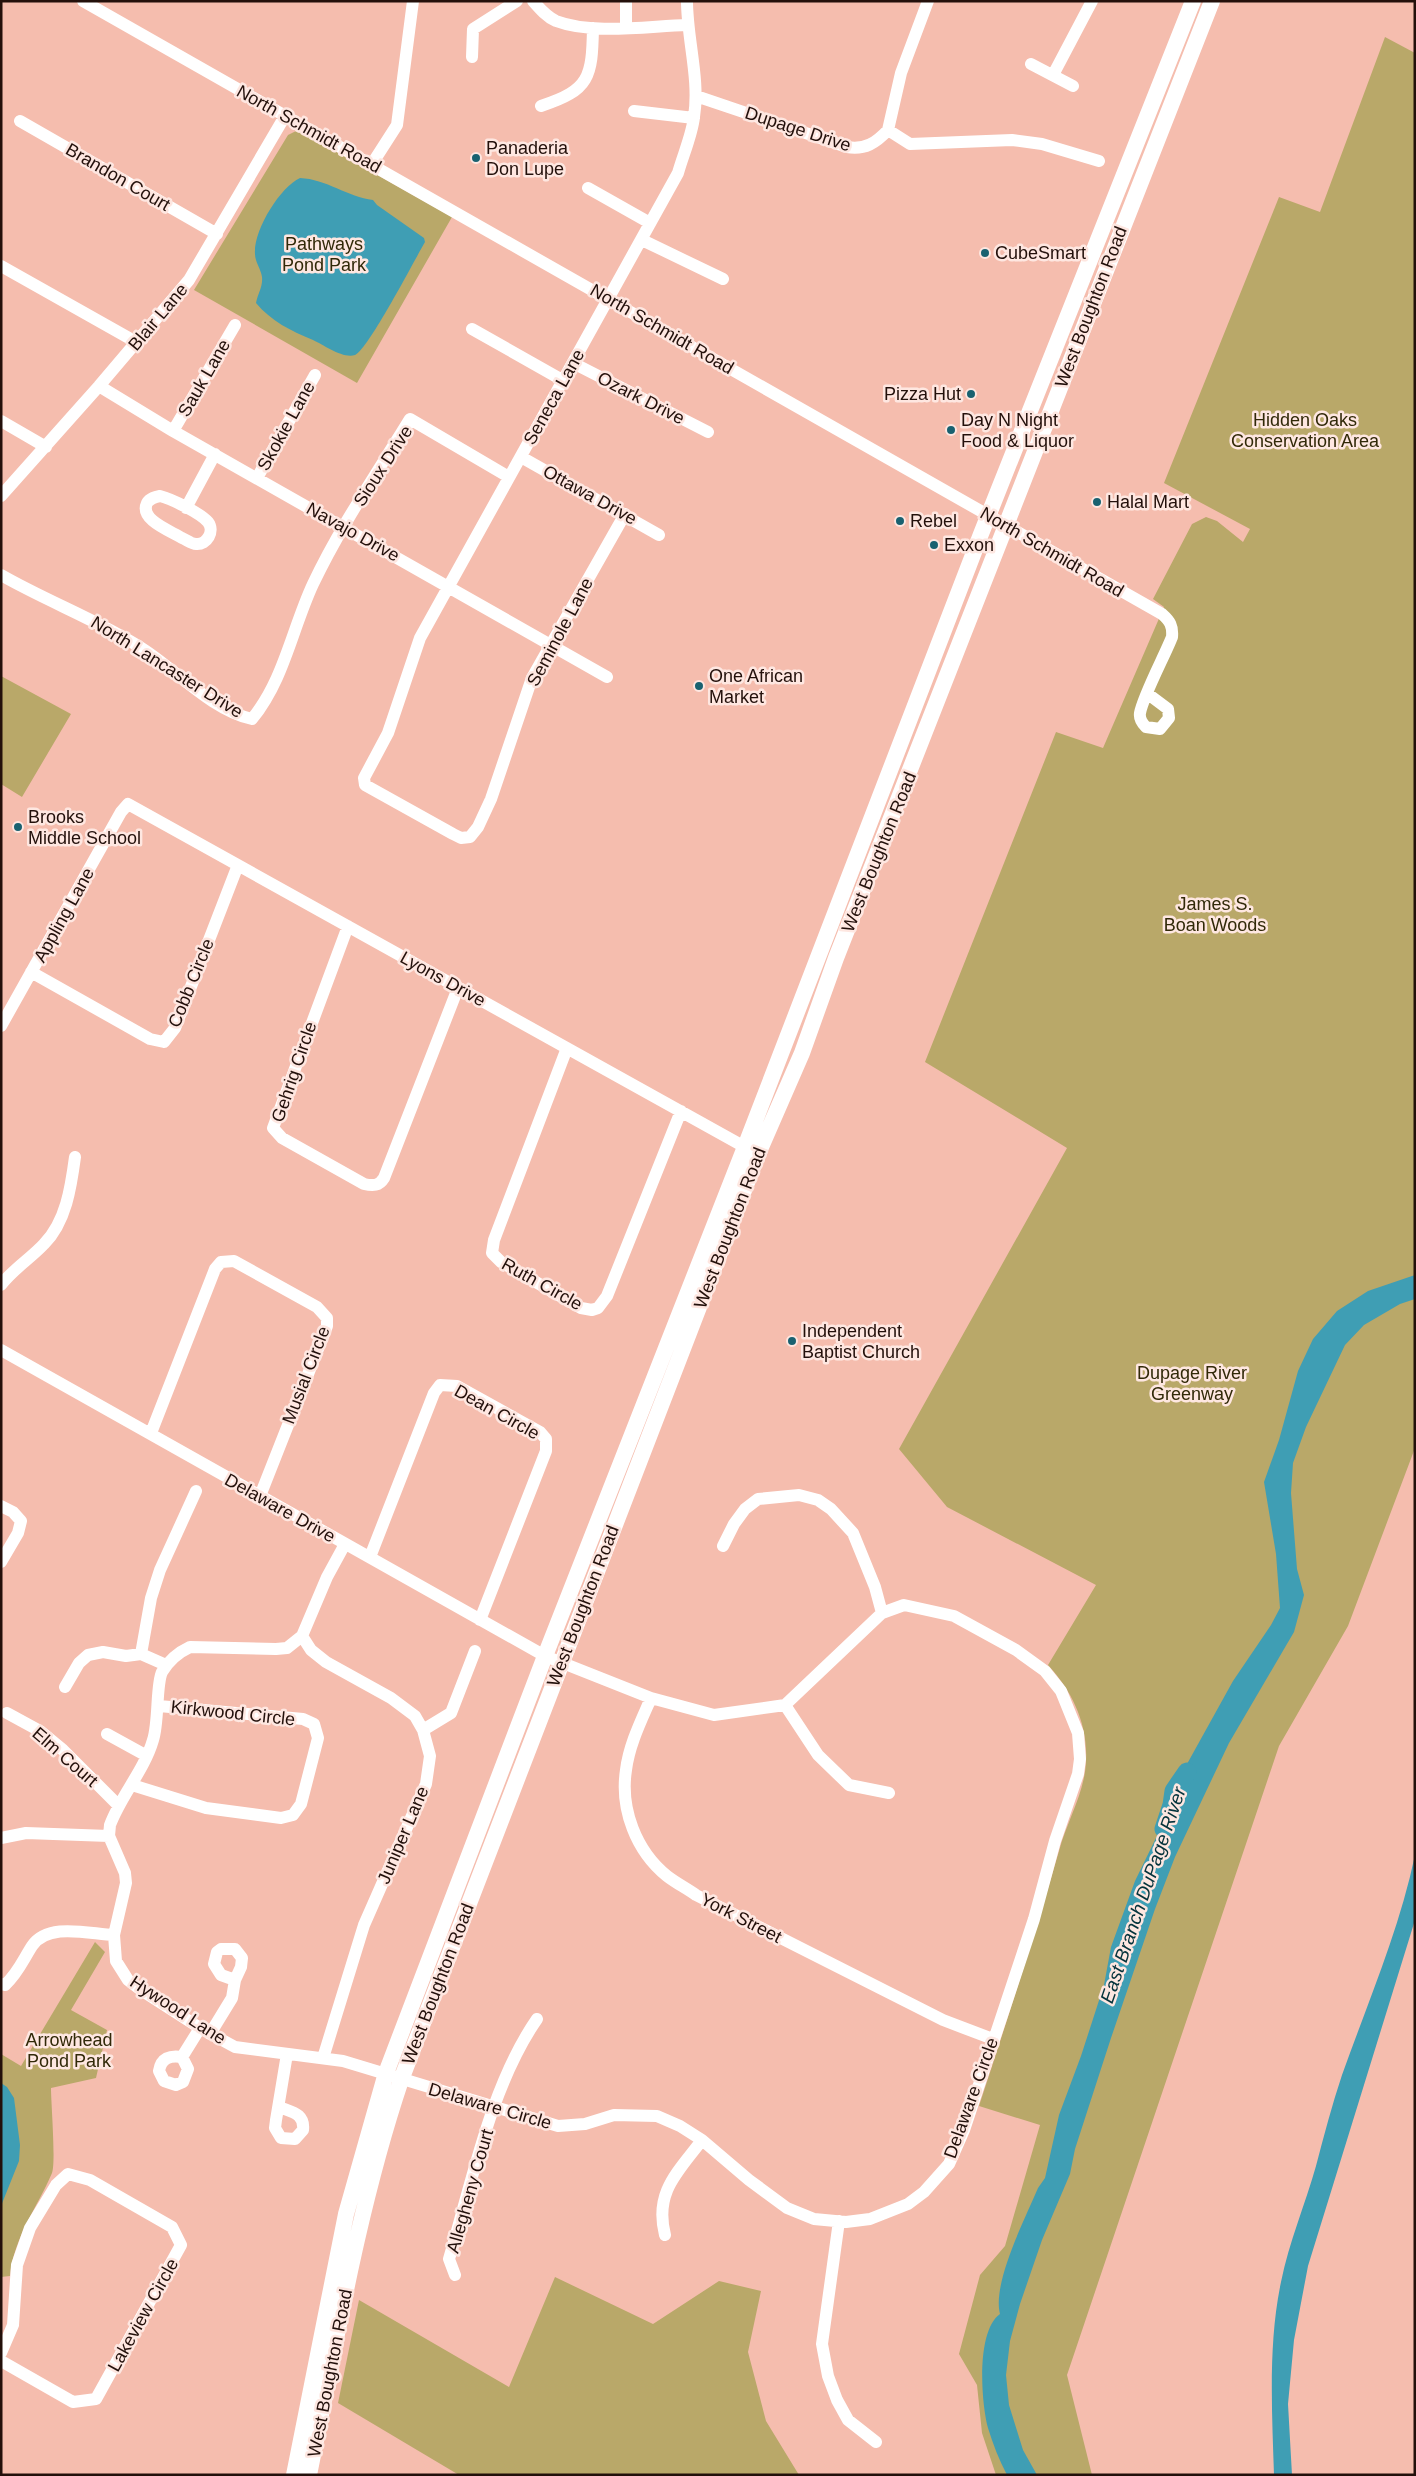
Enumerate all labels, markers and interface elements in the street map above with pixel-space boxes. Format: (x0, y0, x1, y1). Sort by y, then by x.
street label: North Schmidt Road (233, 81, 385, 177)
street label: Dupage Drive (743, 102, 853, 156)
place label: Panaderia Don Lupe (486, 138, 569, 179)
street label: Brandon Court (62, 139, 174, 215)
marker: Panaderia Don Lupe (470, 152, 482, 164)
street label: West Boughton Road (1051, 224, 1131, 390)
park label: Pathways Pond Park (282, 234, 367, 275)
place label: CubeSmart (995, 243, 1086, 263)
marker: CubeSmart (979, 247, 991, 259)
street label: Blair Lane (124, 280, 192, 354)
street label: North Schmidt Road (587, 280, 737, 378)
street label: Sauk Lane (174, 336, 234, 420)
street label: Seneca Lane (520, 346, 588, 448)
street label: Ozark Drive (594, 368, 688, 428)
street label: Skokie Lane (253, 378, 319, 474)
place label: Pizza Hut (884, 384, 961, 404)
marker: Pizza Hut (965, 388, 977, 400)
place label: Day N Night Food & Liquor (961, 410, 1074, 451)
park label: Hidden Oaks Conservation Area (1231, 410, 1380, 451)
street label: Sioux Drive (350, 422, 416, 510)
marker: Day N Night Food & Liquor (945, 424, 957, 436)
street label: Ottawa Drive (540, 461, 640, 529)
place label: Halal Mart (1107, 492, 1189, 512)
marker: Halal Mart (1091, 496, 1103, 508)
street label: Navajo Drive (303, 498, 403, 566)
street label: North Schmidt Road (977, 503, 1127, 601)
place label: Rebel (910, 511, 957, 531)
marker: Rebel (894, 515, 906, 527)
place label: Exxon (944, 535, 994, 555)
marker: Exxon (928, 539, 940, 551)
street label: Seminole Lane (523, 574, 597, 690)
street label: North Lancaster Drive (87, 612, 247, 722)
place label: One African Market (709, 666, 803, 707)
marker: One African Market (693, 680, 705, 692)
street label: West Boughton Road (838, 769, 920, 935)
place label: Brooks Middle School (28, 807, 141, 848)
marker: Brooks Middle School (12, 821, 24, 833)
street label: Appling Lane (30, 864, 98, 966)
park label: James S. Boan Woods (1164, 894, 1266, 935)
street label: Cobb Circle (164, 936, 218, 1030)
street label: Lyons Drive (397, 947, 489, 1011)
street label: Gehrig Circle (267, 1019, 321, 1125)
street label: West Boughton Road (690, 1145, 770, 1311)
street label: Ruth Circle (498, 1254, 586, 1314)
place label: Independent Baptist Church (802, 1321, 920, 1362)
street label: Musial Circle (278, 1323, 334, 1427)
marker: Independent Baptist Church (786, 1335, 798, 1347)
park label: Dupage River Greenway (1137, 1363, 1247, 1404)
street label: Dean Circle (451, 1380, 543, 1444)
street label: Delaware Drive (221, 1469, 339, 1547)
street label: West Boughton Road (543, 1523, 623, 1689)
street label: Kirkwood Circle (170, 1697, 296, 1729)
street label: Elm Court (28, 1723, 102, 1791)
street label: Juniper Lane (373, 1783, 433, 1887)
water label: East Branch DuPage River (1096, 1784, 1190, 2006)
street label: York Street (697, 1889, 785, 1947)
street label: West Boughton Road (398, 1901, 478, 2067)
street label: Hywood Lane (126, 1972, 230, 2048)
park label: Arrowhead Pond Park (25, 2030, 113, 2071)
street label: Delaware Circle (940, 2035, 1002, 2161)
street label: Delaware Circle (426, 2079, 554, 2133)
street label: Allegheny Court (443, 2127, 497, 2255)
street label: Lakeview Circle (104, 2255, 182, 2375)
street label: West Boughton Road (304, 2287, 356, 2459)

